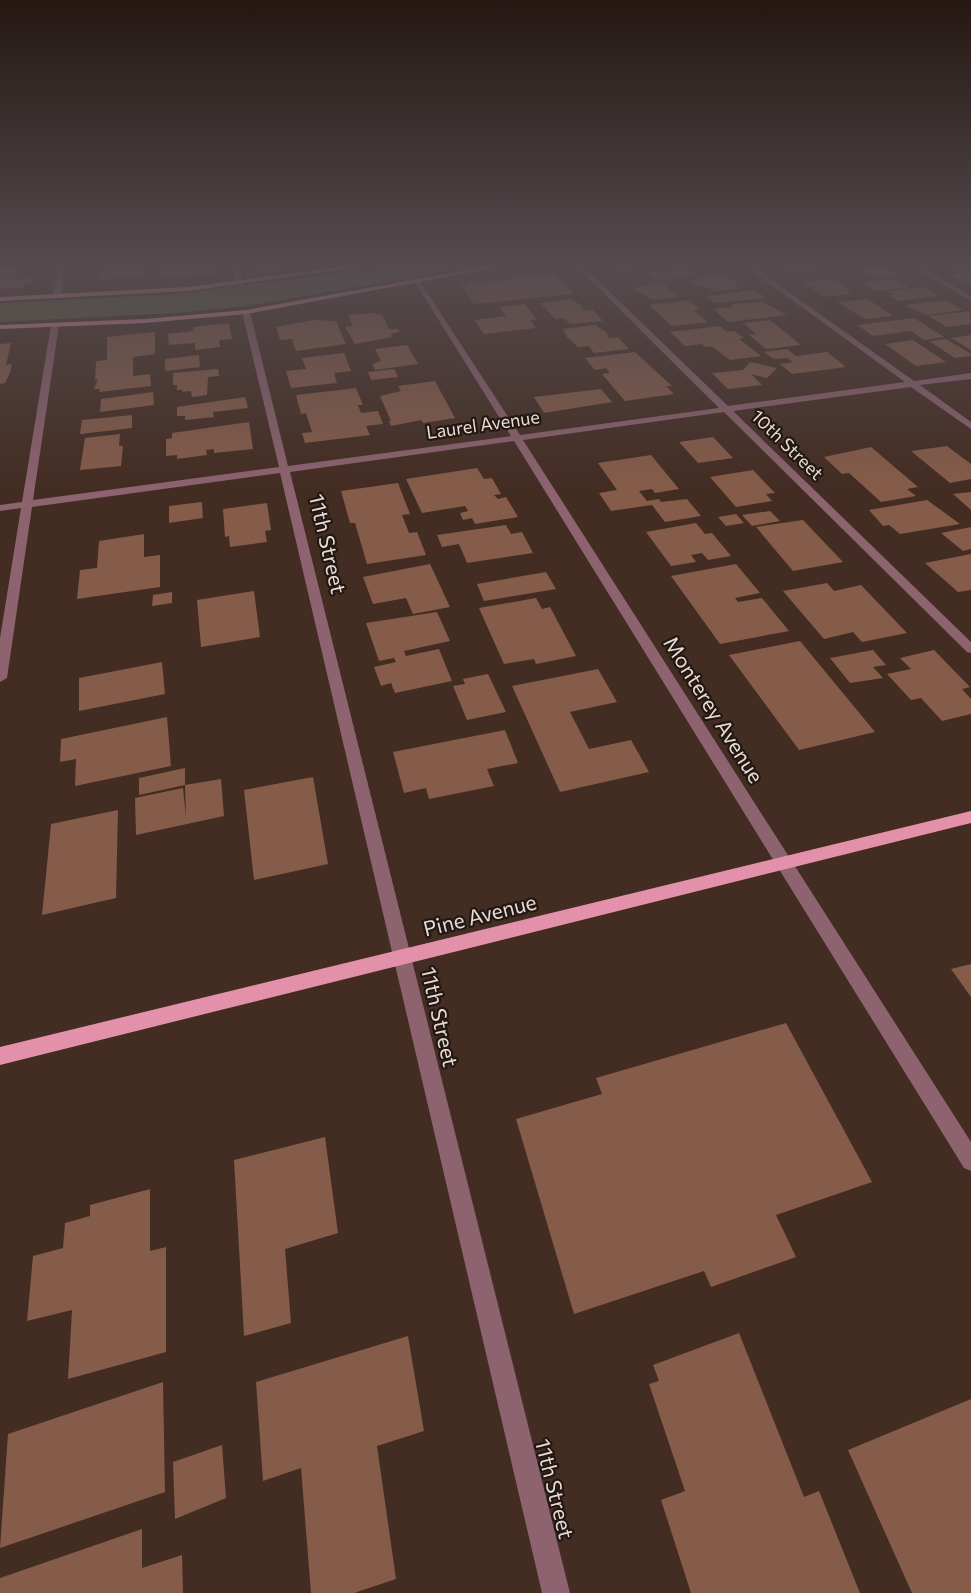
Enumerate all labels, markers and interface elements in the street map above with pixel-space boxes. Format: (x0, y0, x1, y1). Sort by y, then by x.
street label: Laurel Avenue (425, 405, 541, 443)
street label: 10th Street (747, 405, 828, 484)
street label: 11th Street (305, 491, 352, 596)
street label: Monterey Avenue (659, 631, 769, 787)
street label: Pine Avenue (420, 888, 539, 941)
street label: 11th Street (417, 964, 464, 1069)
street label: 11th Street (531, 1436, 580, 1541)

